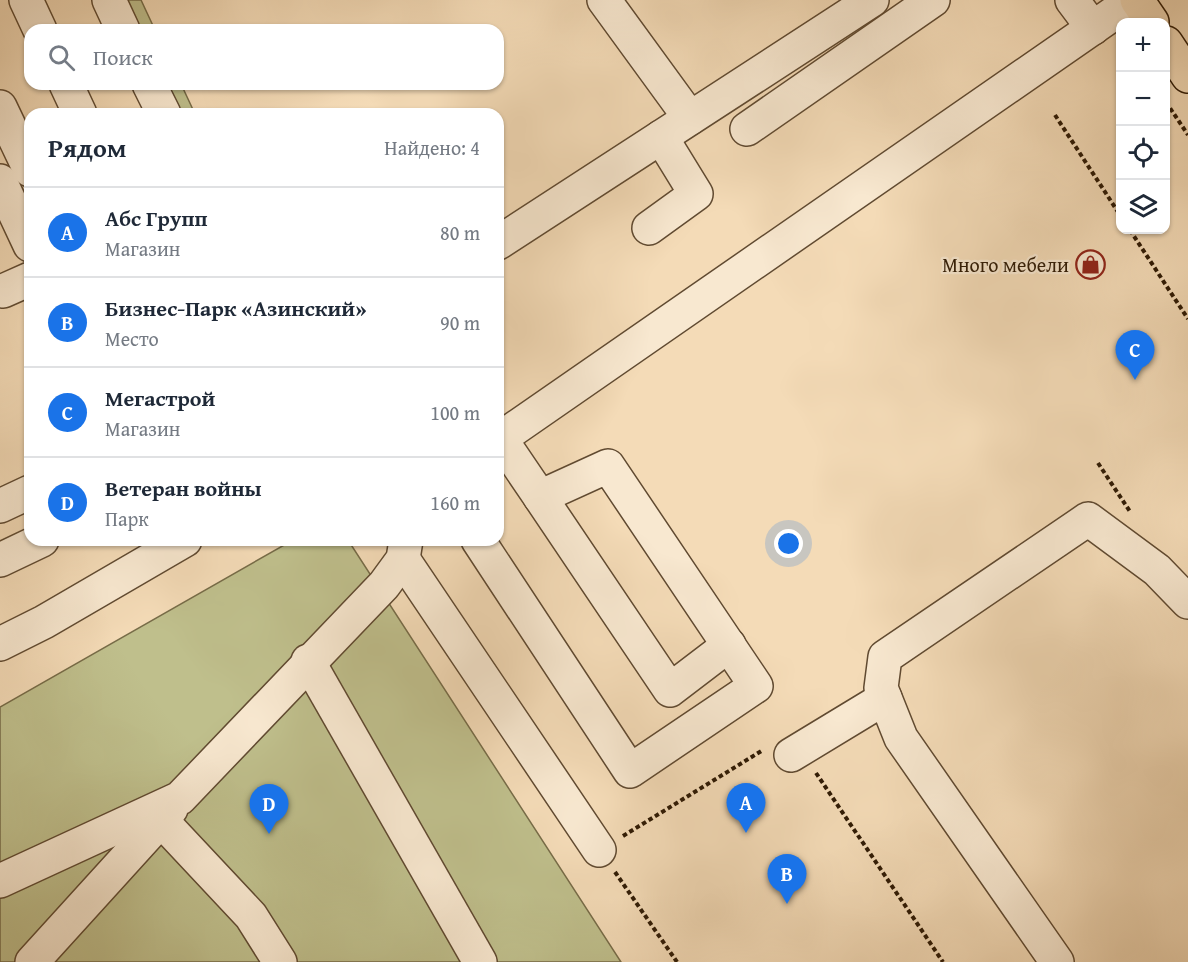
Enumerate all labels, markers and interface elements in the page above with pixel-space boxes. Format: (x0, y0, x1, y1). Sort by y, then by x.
map controls (1116, 18, 1170, 234)
button: + (1116, 18, 1170, 72)
search box (24, 24, 504, 90)
icon: search (45, 41, 78, 74)
text: Поиск (93, 41, 153, 73)
button: − (1116, 72, 1170, 126)
button: locate (1116, 126, 1170, 180)
text: Рядом (48, 128, 126, 167)
text: Найдено: 4 (384, 133, 480, 162)
button: layers (1116, 180, 1170, 234)
text: Абс Групп (105, 202, 208, 234)
text: A (61, 218, 74, 247)
text: 80 m (440, 218, 480, 247)
text: Магазин (105, 234, 180, 263)
shop icon: Много мебели (1074, 249, 1106, 281)
place label: Много мебели (942, 250, 1069, 279)
text: Бизнес-Парк «Азинский» (105, 292, 367, 324)
text: B (61, 308, 74, 337)
text: 90 m (440, 308, 480, 337)
text: Место (105, 324, 159, 353)
pin: C (1116, 330, 1154, 380)
text: Мегастрой (105, 382, 215, 414)
text: C (62, 398, 73, 427)
text: 100 m (430, 398, 480, 427)
text: Магазин (105, 414, 180, 443)
text: Ветеран войны (105, 472, 262, 504)
text: D (61, 488, 74, 517)
text: 160 m (430, 488, 480, 517)
text: Парк (105, 504, 149, 533)
your location (774, 529, 803, 558)
pin: D (250, 784, 288, 834)
pin: A (726, 784, 766, 833)
pin: B (768, 854, 806, 904)

